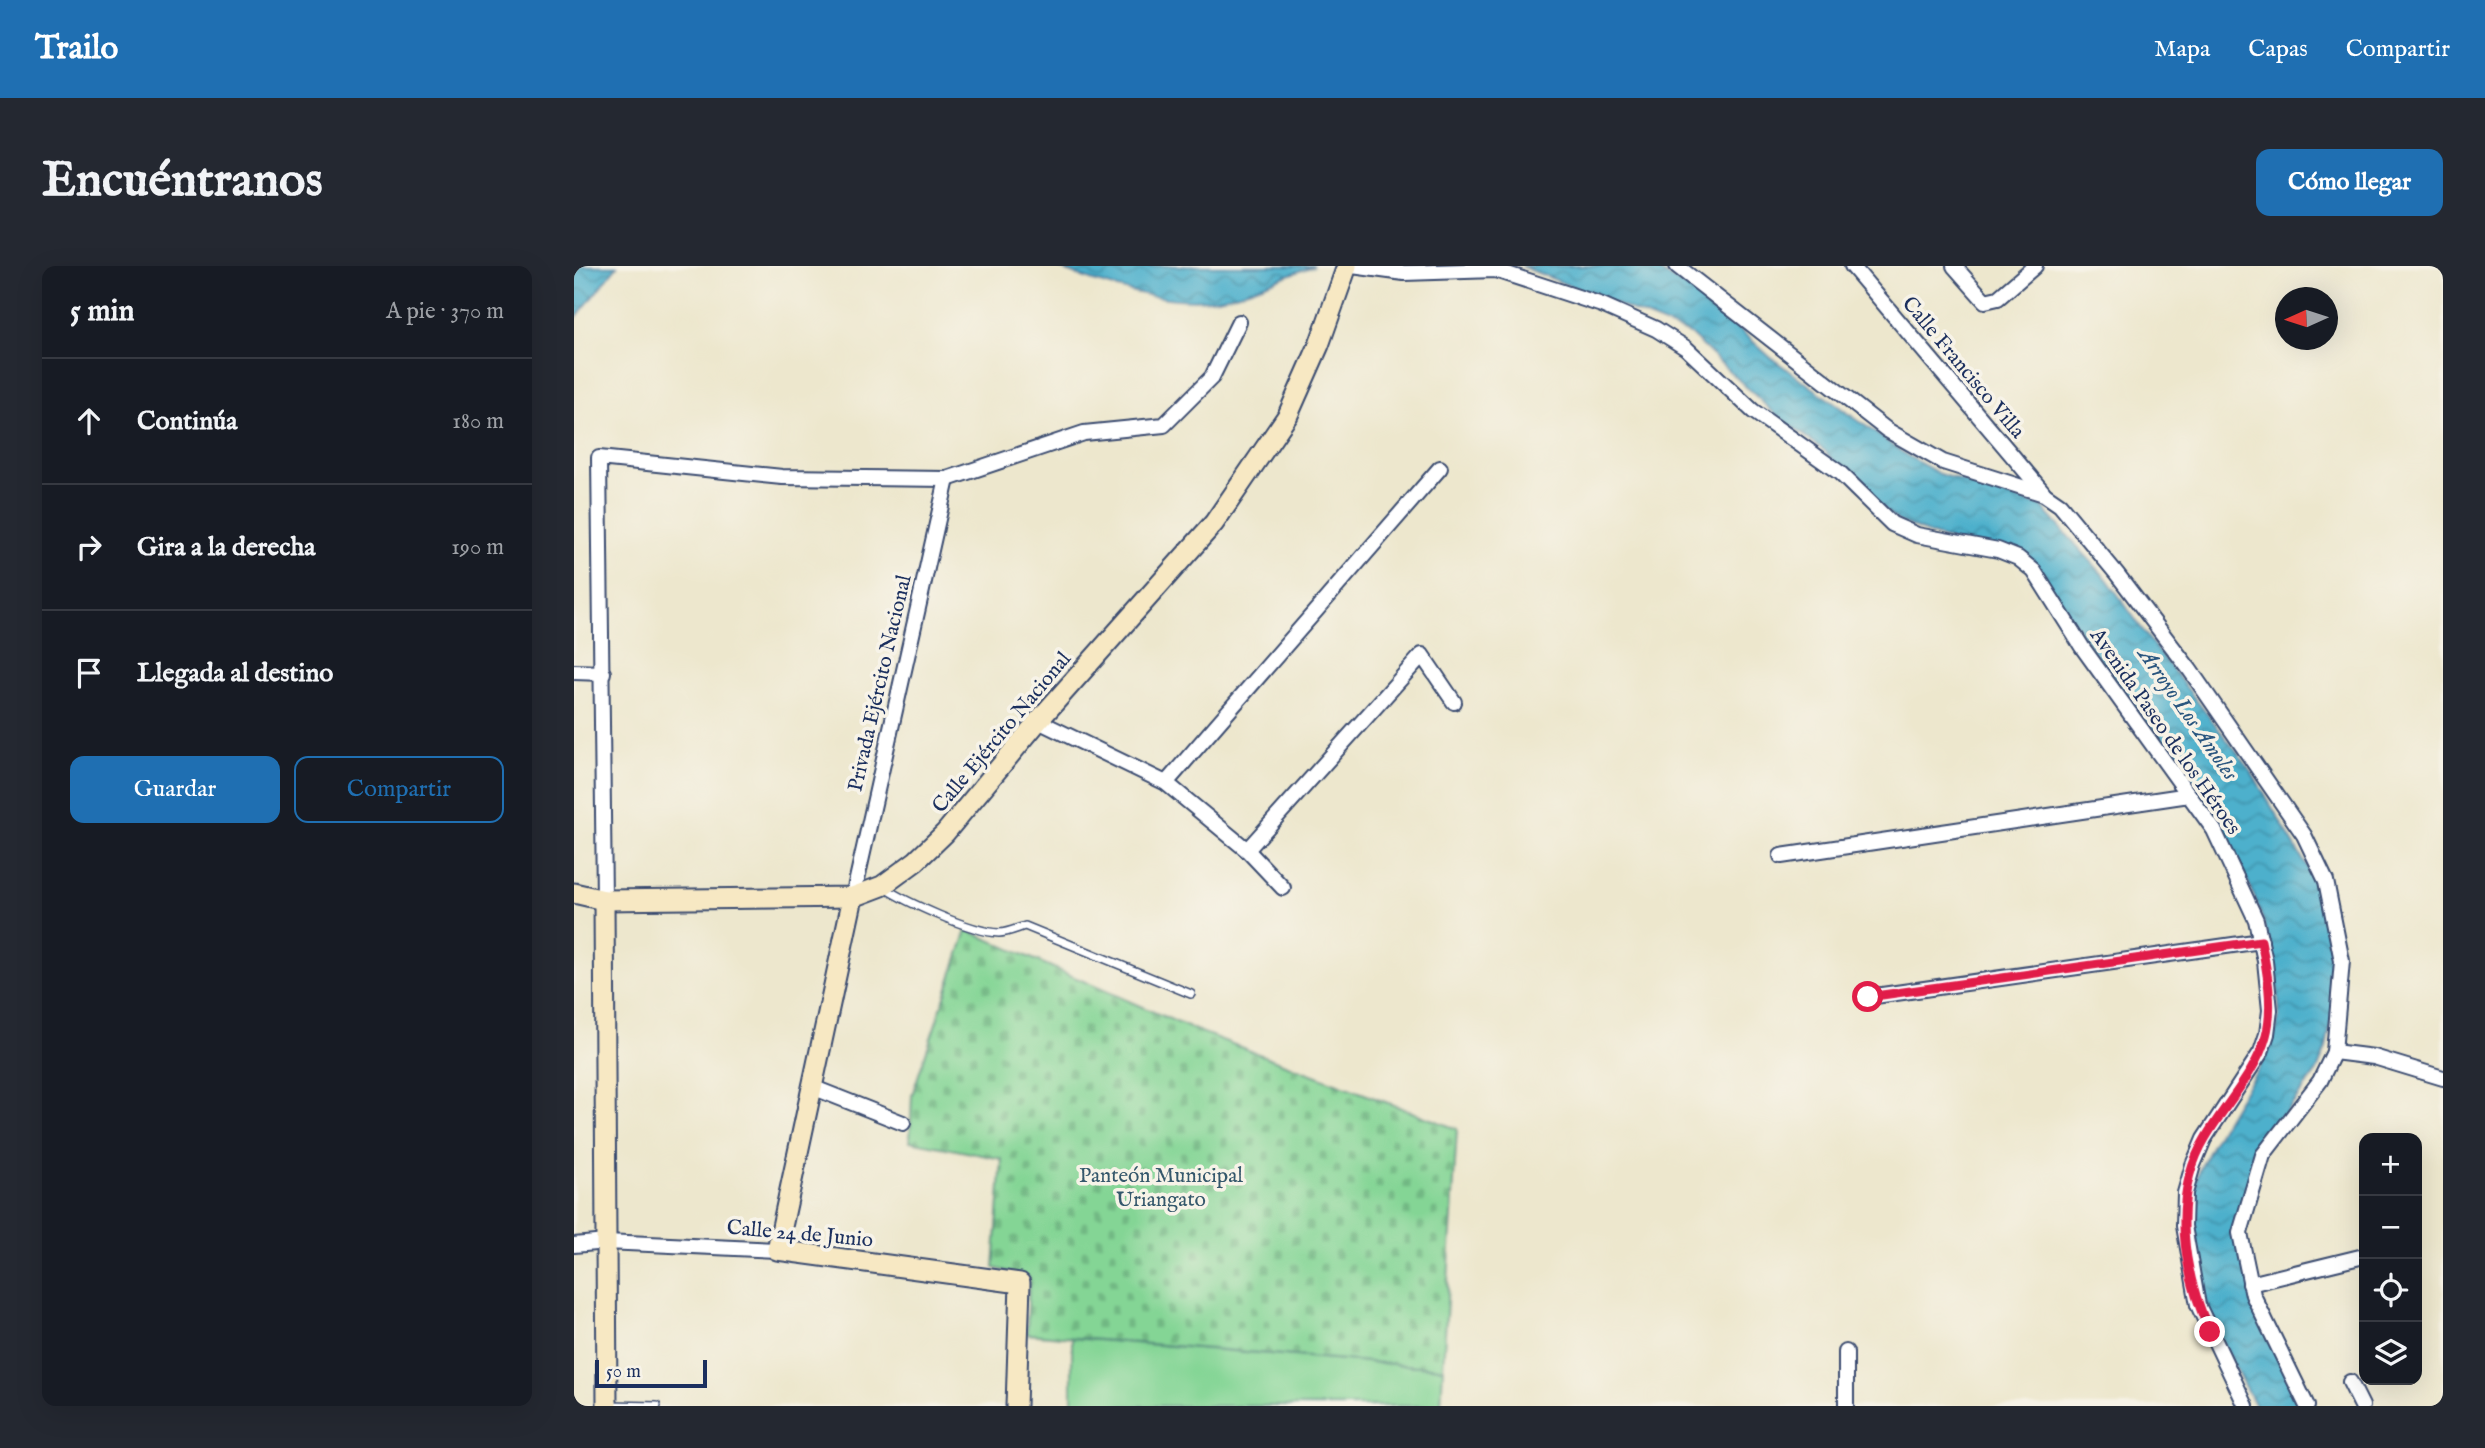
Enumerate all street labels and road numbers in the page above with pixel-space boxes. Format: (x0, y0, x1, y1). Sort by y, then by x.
street label: Calle Francisco Villa (1895, 291, 2031, 445)
street label: Privada Ejército Nacional (842, 572, 919, 794)
street label: Avenida Paseo de los Héroes (2083, 623, 2246, 840)
street label: Calle Ejército Nacional (927, 646, 1078, 819)
street label: Calle 24 de Junio (726, 1215, 874, 1254)

